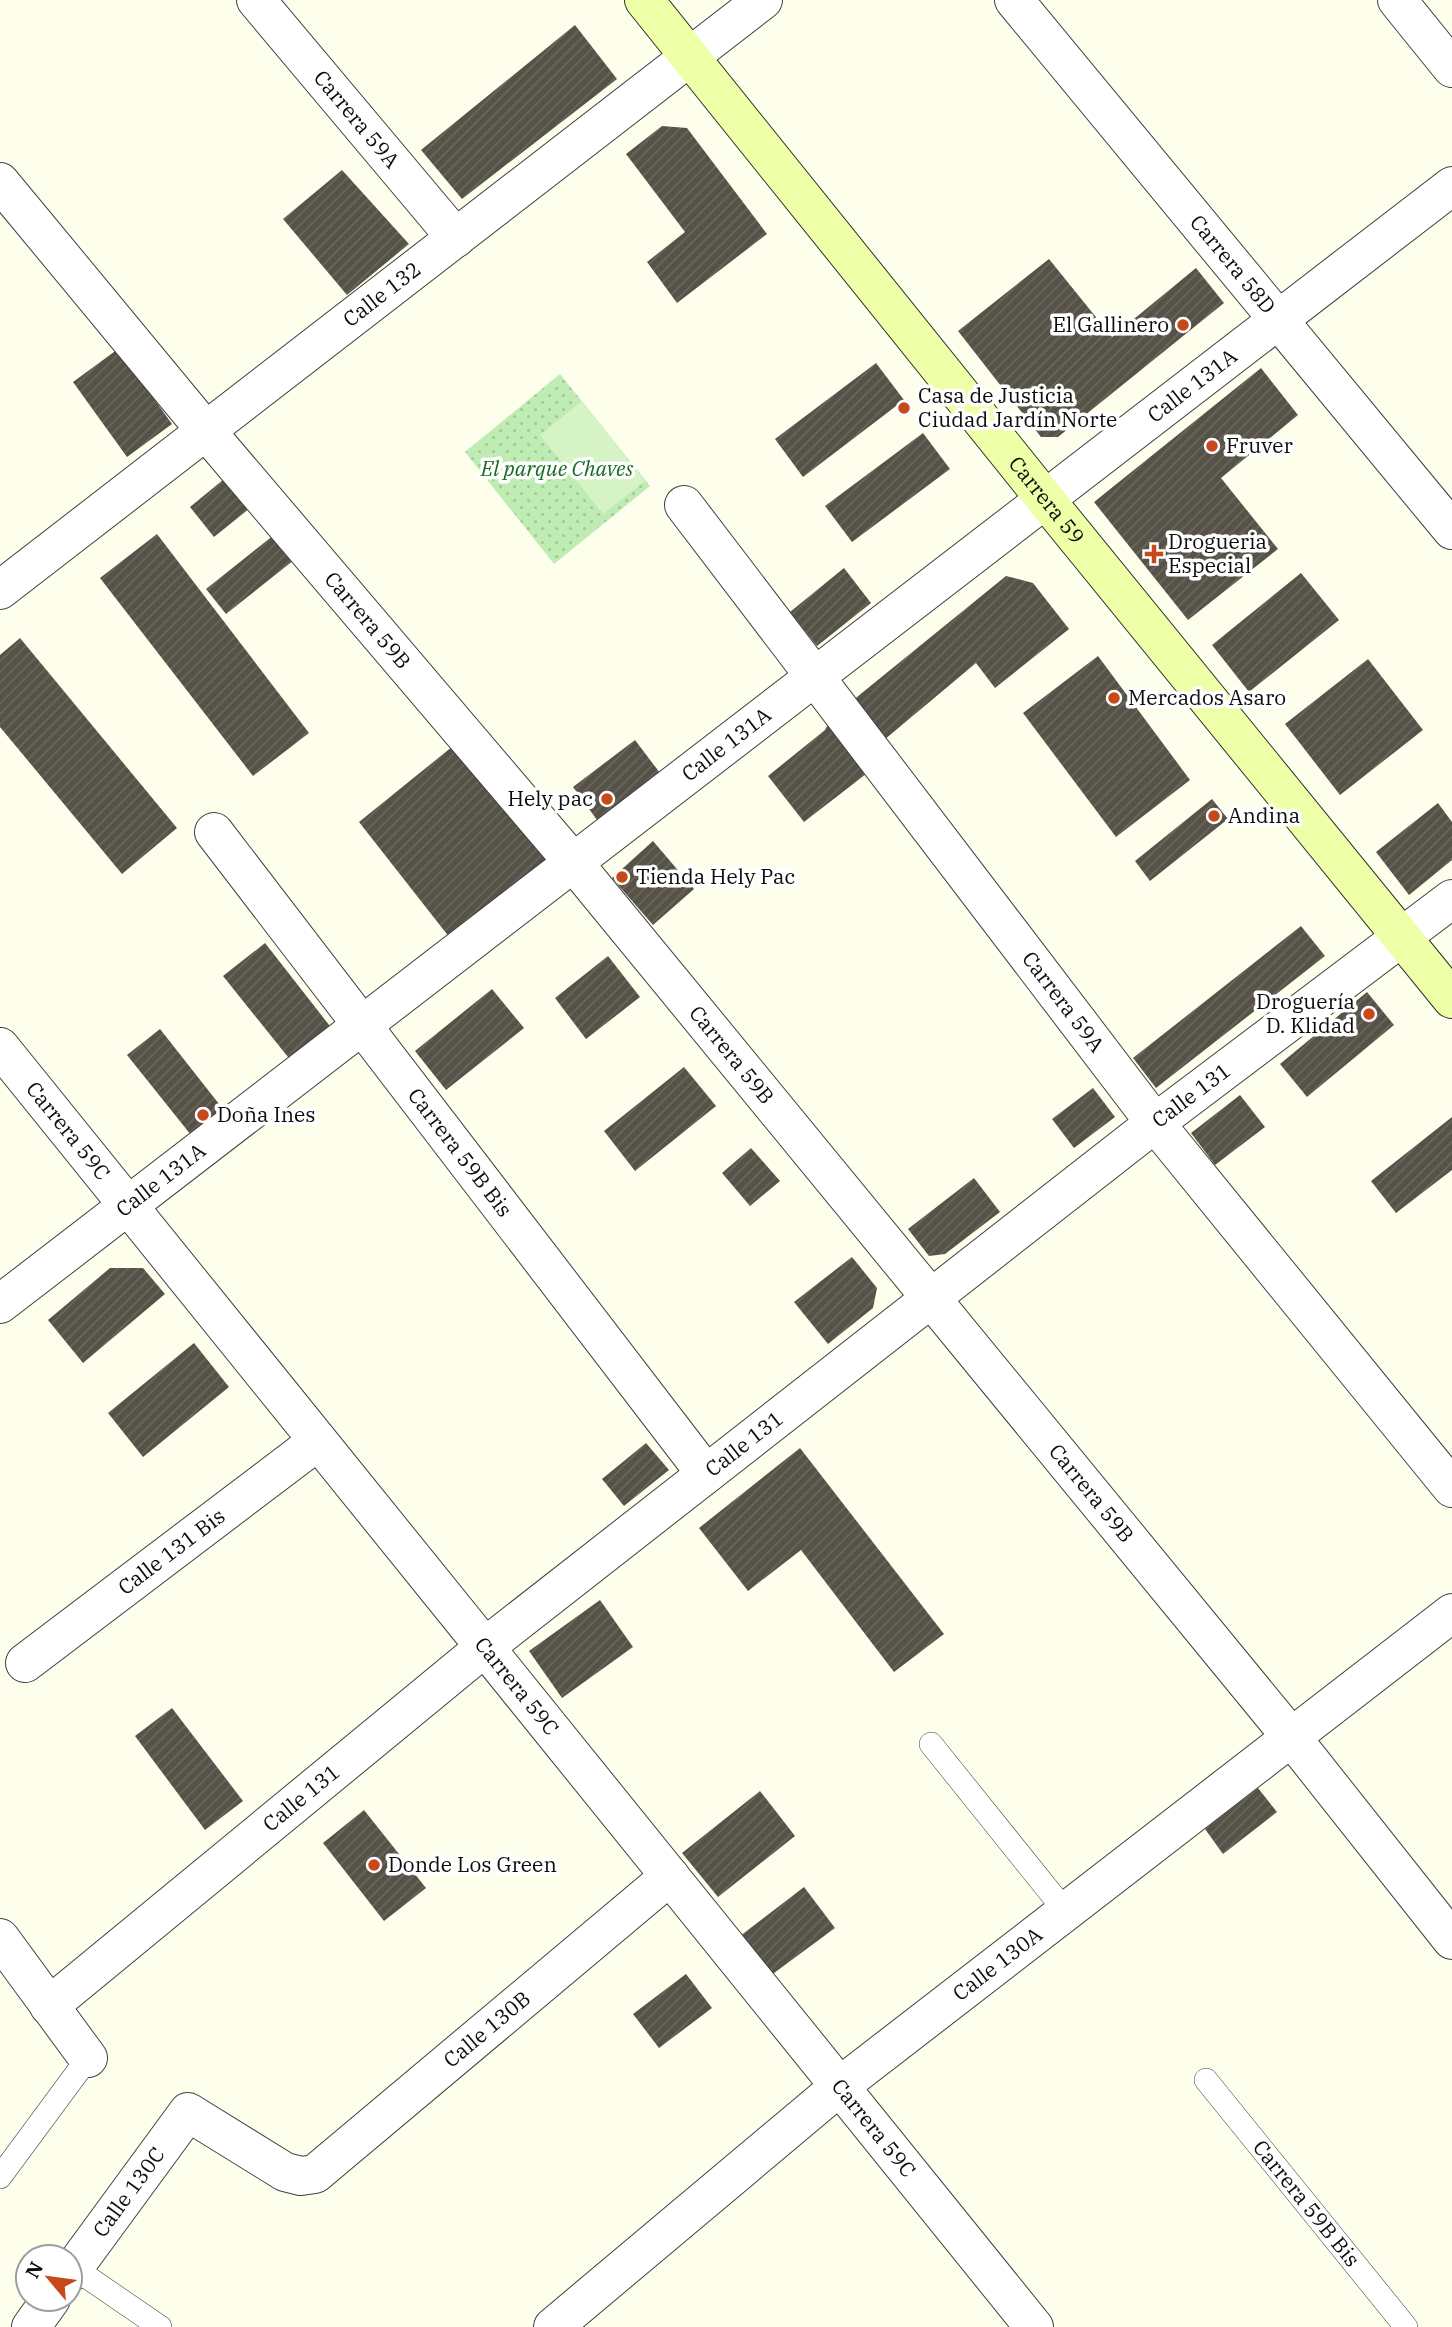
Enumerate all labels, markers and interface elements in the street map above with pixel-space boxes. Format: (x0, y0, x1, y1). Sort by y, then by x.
street label: Carrera 59A (308, 64, 407, 174)
street label: Carrera 58D (1184, 208, 1282, 319)
street label: Calle 132 (337, 255, 426, 333)
place label: El Gallinero (1053, 310, 1169, 338)
marker: El Gallinero (1175, 317, 1191, 333)
street label: Calle 131A (1141, 341, 1243, 428)
place label: Casa de Justicia Ciudad Jardín Norte (918, 381, 1117, 433)
marker: Casa de Justicia Ciudad Jardín Norte (896, 400, 912, 416)
place label: Fruver (1226, 431, 1294, 459)
marker: Fruver (1204, 438, 1220, 454)
street label: Carrera 59 (1003, 450, 1091, 550)
park label: El parque Chaves (480, 454, 633, 482)
place label: Drogueria Especial (1168, 527, 1267, 579)
marker: Drogueria Especial (1146, 546, 1162, 562)
street label: Carrera 59B (319, 565, 418, 674)
place label: Mercados Asaro (1128, 683, 1286, 711)
marker: Mercados Asaro (1106, 690, 1122, 706)
street label: Calle 131A (675, 700, 777, 787)
place label: Hely pac (507, 784, 593, 812)
marker: Hely pac (599, 791, 615, 807)
place label: Andina (1228, 801, 1300, 829)
marker: Andina (1206, 808, 1222, 824)
place label: Tienda Hely Pac (636, 862, 795, 890)
marker: Tienda Hely Pac (614, 869, 630, 885)
street label: Carrera 59A (1016, 945, 1112, 1058)
place label: Droguería D. Klidad (1256, 987, 1355, 1039)
street label: Carrera 59B (683, 999, 781, 1110)
marker: Droguería D. Klidad (1361, 1006, 1377, 1022)
street label: Calle 131 (1146, 1056, 1236, 1133)
street label: Carrera 59C (20, 1075, 117, 1186)
street label: Carrera 59B Bis (402, 1082, 519, 1222)
place label: Doña Ines (217, 1100, 316, 1128)
marker: Doña Ines (195, 1107, 211, 1123)
street label: Calle 131A (110, 1136, 211, 1223)
street label: Calle 131 (699, 1404, 788, 1483)
street label: Carrera 59B (1043, 1438, 1141, 1548)
street label: Calle 131 Bis (112, 1501, 230, 1601)
street label: Carrera 59C (469, 1631, 566, 1741)
street label: Calle 131 (257, 1757, 345, 1837)
place label: Donde Los Green (388, 1850, 557, 1878)
marker: Donde Los Green (366, 1857, 382, 1873)
street label: Calle 130A (947, 1920, 1048, 2007)
street label: Calle 130B (437, 1984, 536, 2073)
street label: Carrera 59C (826, 2072, 923, 2183)
street label: Carrera 59B Bis (1247, 2134, 1367, 2272)
street label: Calle 130C (86, 2141, 171, 2242)
north arrow (14, 2243, 84, 2313)
text: N (20, 2257, 48, 2282)

